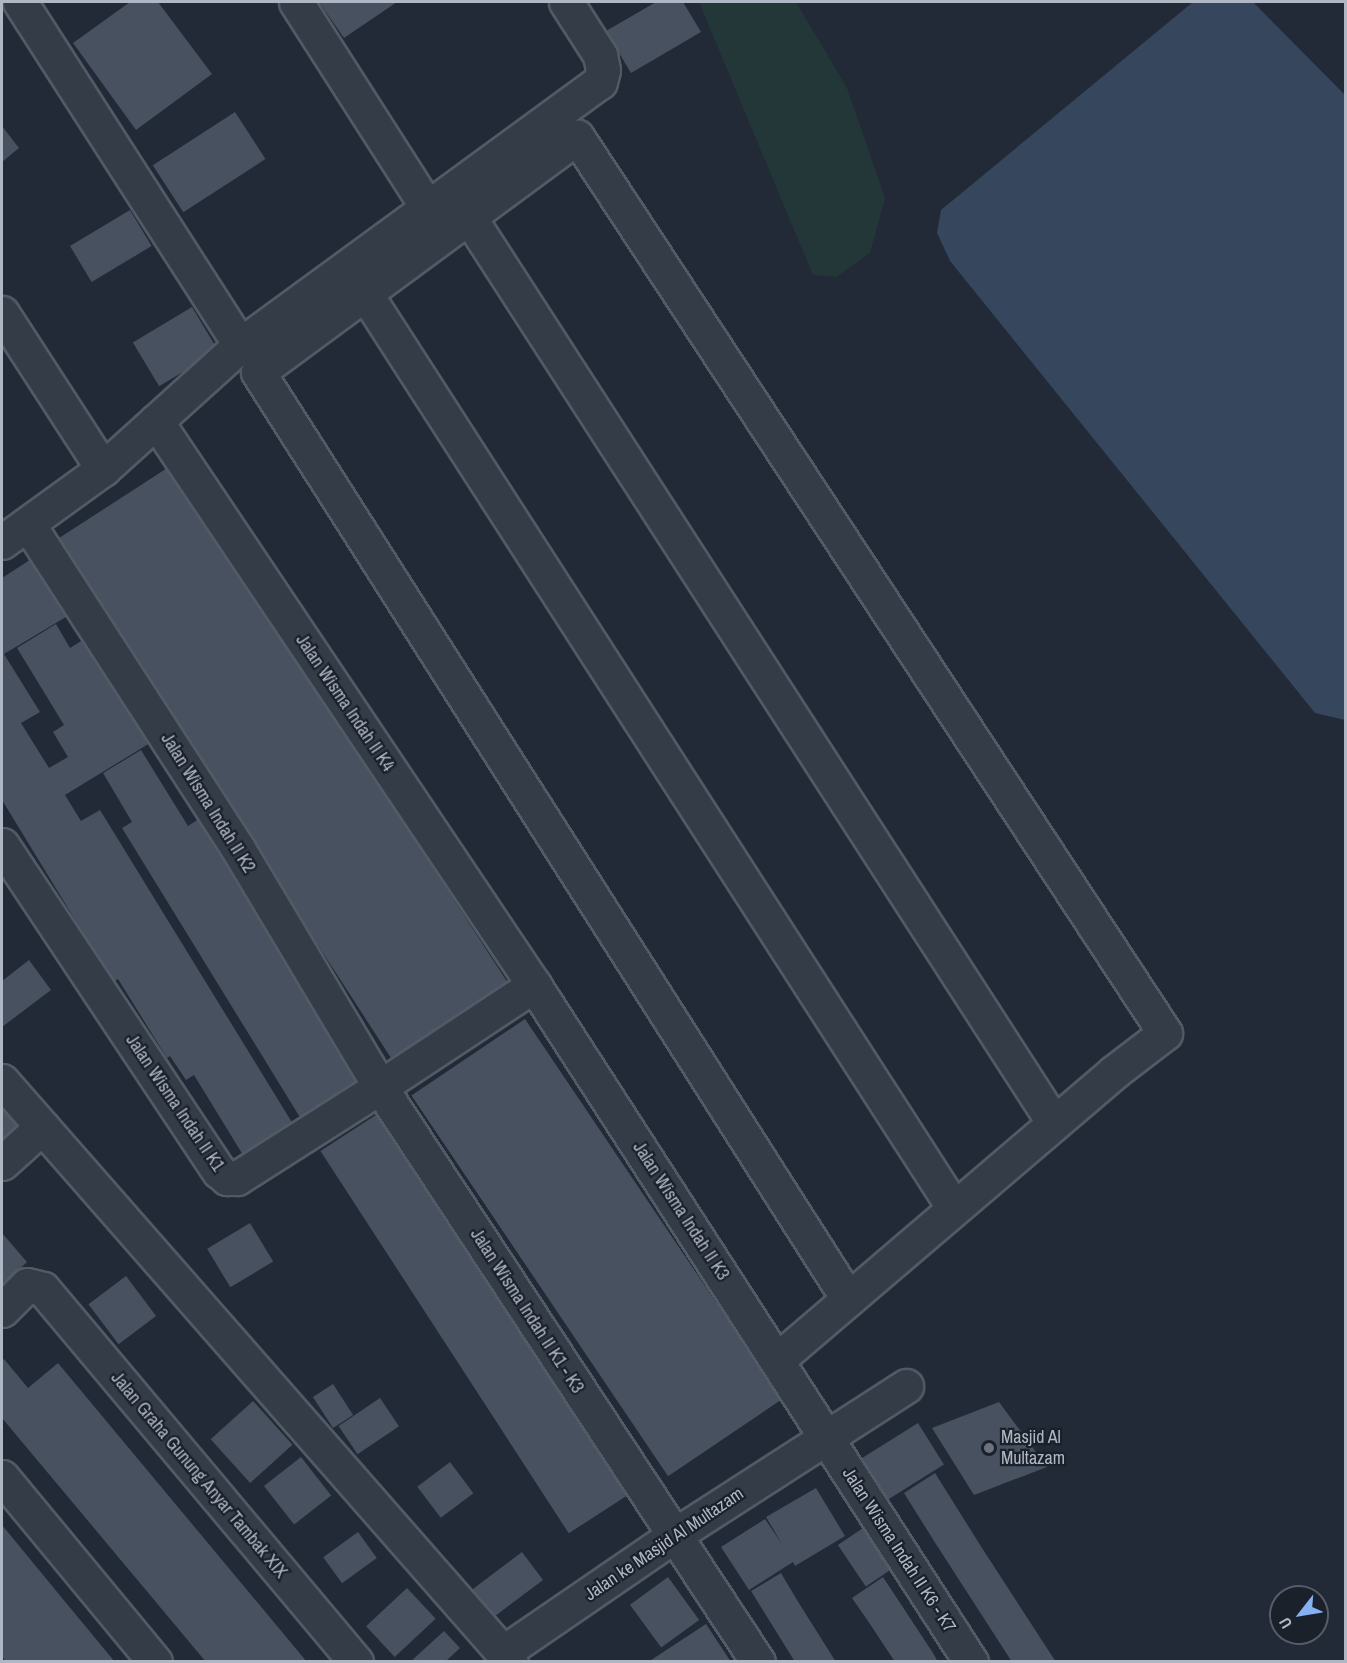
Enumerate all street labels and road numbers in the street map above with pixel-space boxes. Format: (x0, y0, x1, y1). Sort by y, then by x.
street label: Jalan Wisma Indah II K4 (291, 630, 399, 776)
street label: Jalan Wisma Indah II K2 (156, 729, 260, 877)
street label: Jalan Wisma Indah II K1 (121, 1030, 229, 1176)
street label: Jalan Wisma Indah II K3 (628, 1138, 734, 1284)
street label: Jalan Wisma Indah II K1 - K3 (466, 1225, 588, 1397)
street label: Jalan Graha Gunung Anyar Tambak XIX (106, 1367, 292, 1583)
street label: Jalan Wisma Indah II K6 - K7 (838, 1464, 960, 1636)
street label: Jalan ke Masjid Al Multazam (580, 1483, 748, 1605)

